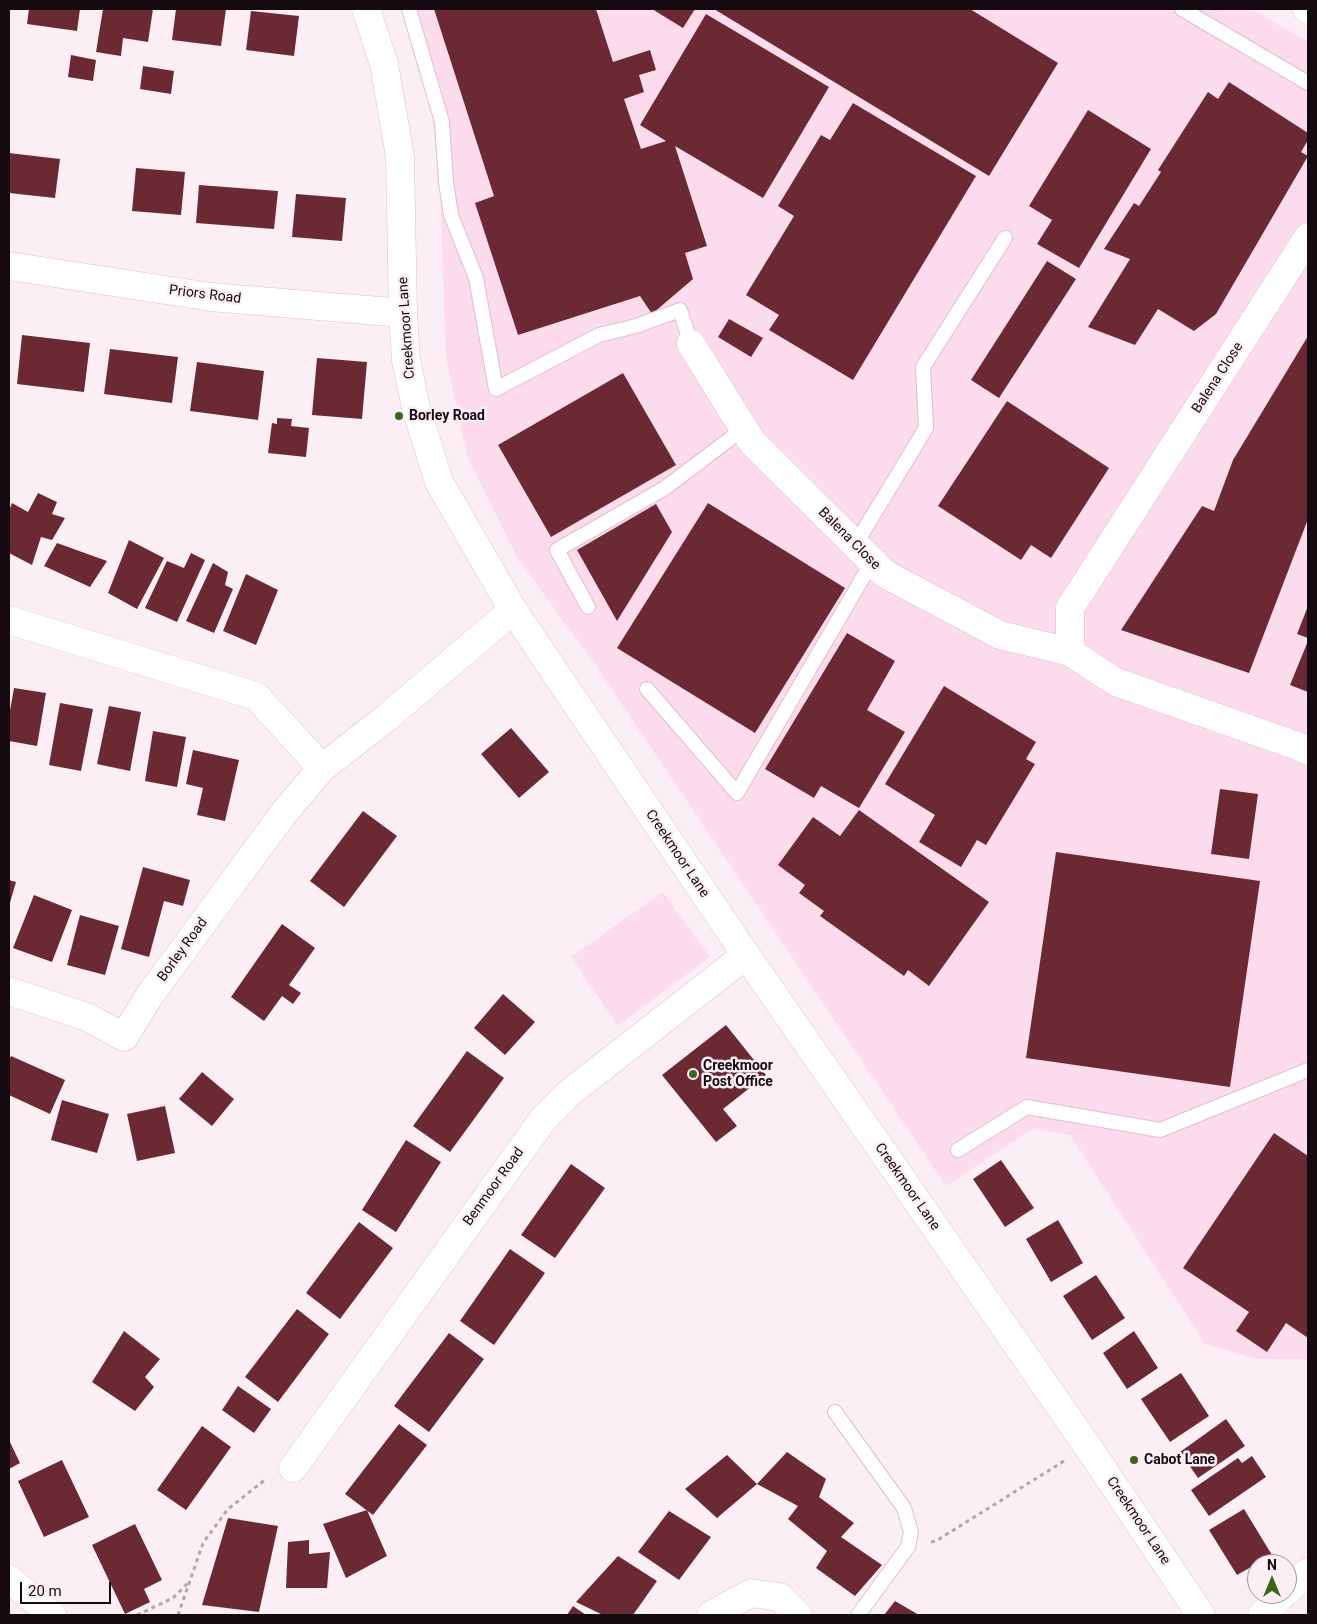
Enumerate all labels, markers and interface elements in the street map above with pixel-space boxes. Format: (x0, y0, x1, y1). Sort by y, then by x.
street label: Creekmoor Lane (395, 276, 419, 380)
street label: Priors Road (168, 282, 242, 308)
street label: Balena Close (1189, 339, 1247, 417)
place label: Borley Road (409, 408, 485, 424)
marker: Borley Road (393, 410, 405, 422)
street label: Balena Close (814, 504, 884, 574)
street label: Creekmoor Lane (641, 807, 713, 901)
street label: Borley Road (154, 915, 212, 985)
place label: Creekmoor Post Office (703, 1058, 773, 1090)
marker: Creekmoor Post Office (687, 1068, 699, 1080)
street label: Creekmoor Lane (871, 1140, 943, 1234)
street label: Benmoor Road (460, 1145, 528, 1229)
place label: Cabot Lane (1144, 1452, 1215, 1468)
marker: Cabot Lane (1128, 1454, 1140, 1466)
street label: Creekmoor Lane (1102, 1474, 1174, 1568)
north arrow (1247, 1554, 1297, 1604)
text: N (1267, 1557, 1277, 1573)
scale bar (22, 1572, 114, 1604)
text: 20 m (28, 1582, 62, 1600)

